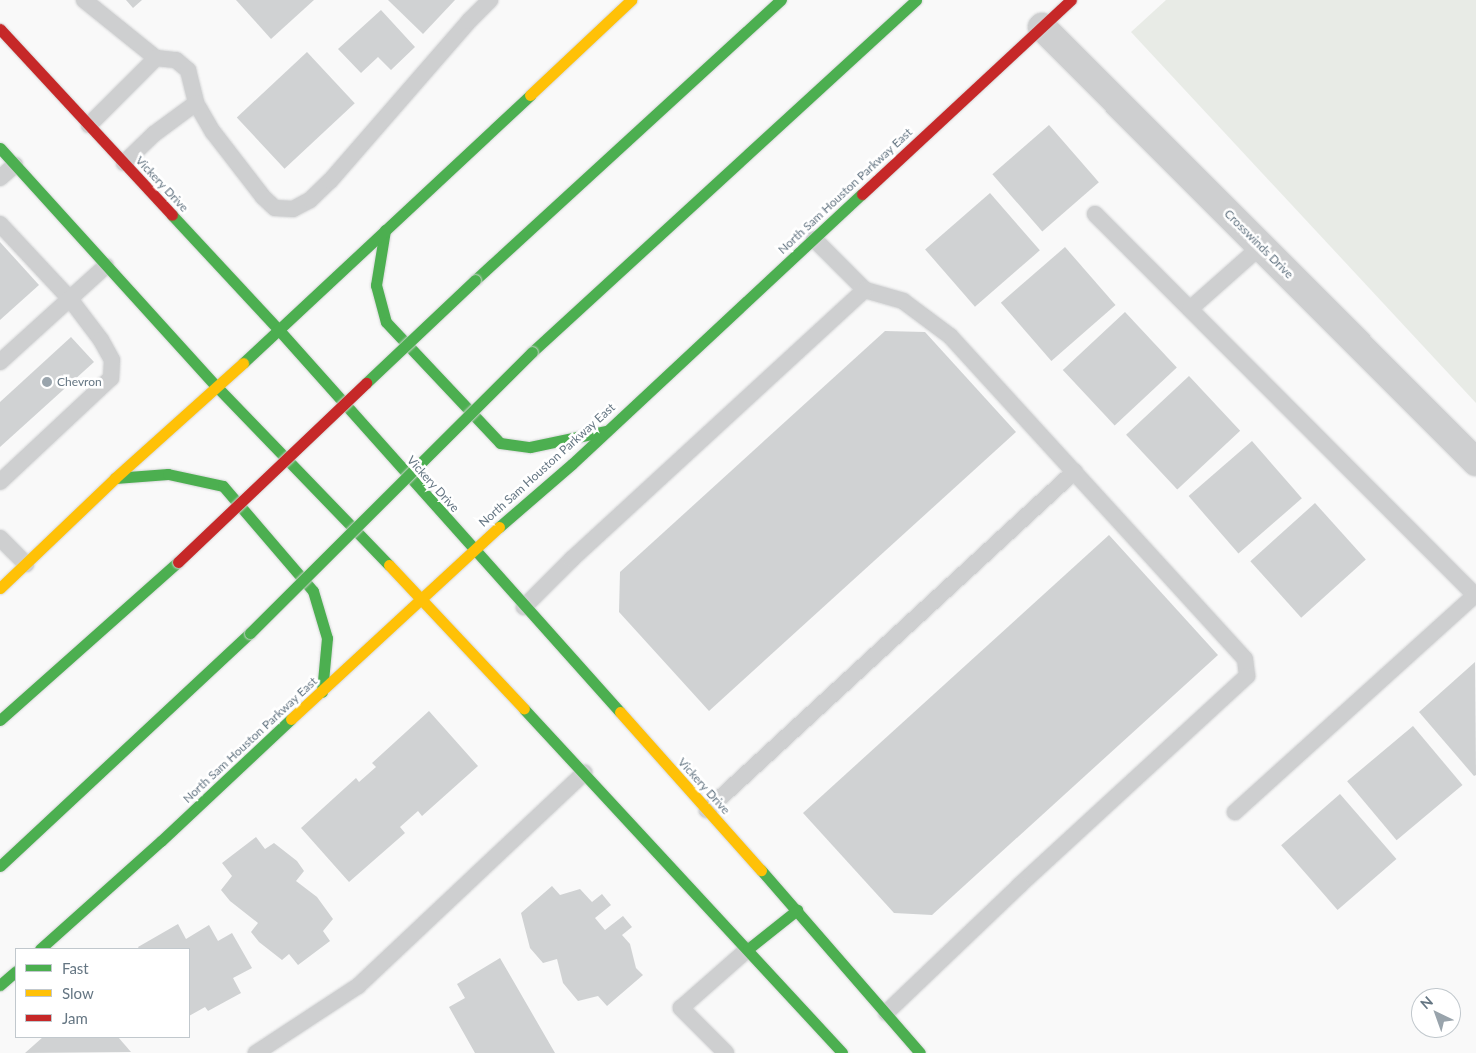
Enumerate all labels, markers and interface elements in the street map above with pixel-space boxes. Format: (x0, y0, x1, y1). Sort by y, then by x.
street label: North Sam Houston Parkway East (775, 125, 915, 257)
street label: Vickery Drive (133, 153, 191, 215)
street label: Crosswinds Drive (1221, 206, 1297, 282)
place label: Chevron (57, 375, 102, 389)
marker: Chevron (41, 376, 53, 388)
street label: North Sam Houston Parkway East (476, 400, 618, 530)
street label: Vickery Drive (404, 453, 462, 515)
street label: North Sam Houston Parkway East (180, 674, 320, 806)
street label: Vickery Drive (675, 755, 733, 817)
legend (15, 948, 190, 1038)
text: Fast (62, 959, 89, 977)
text: Slow (62, 984, 94, 1002)
north arrow (1411, 988, 1461, 1038)
text: N (1417, 992, 1436, 1012)
text: Jam (62, 1009, 88, 1027)

